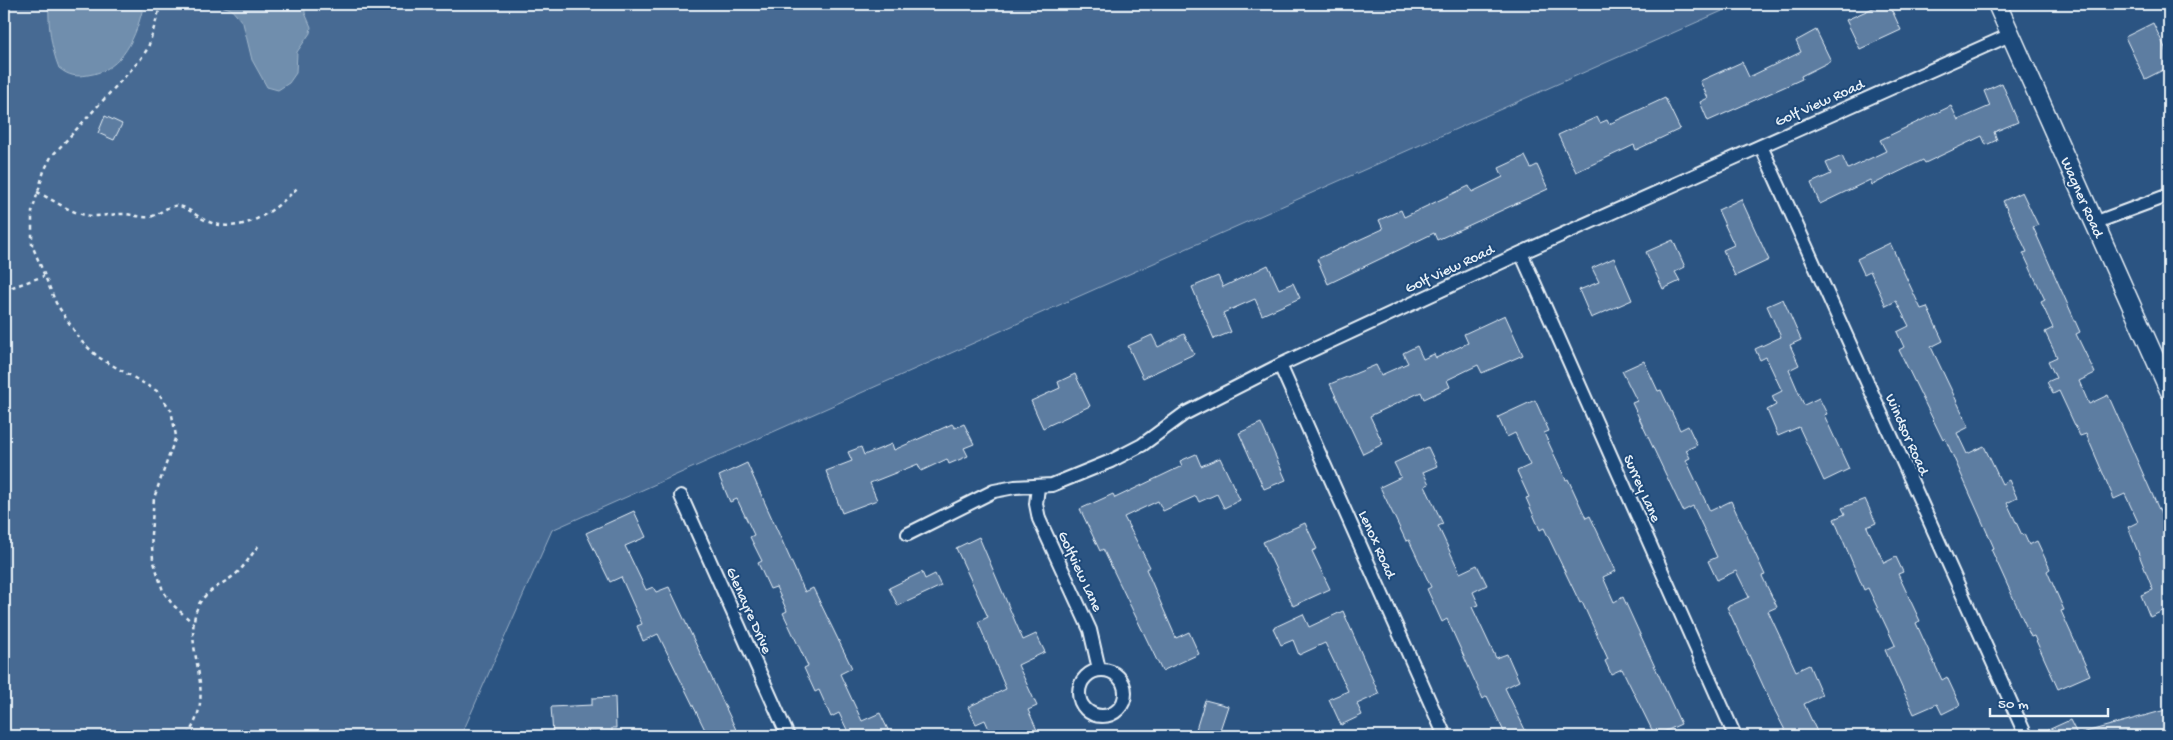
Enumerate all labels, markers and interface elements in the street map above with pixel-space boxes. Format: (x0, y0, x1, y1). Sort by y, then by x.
street label: Golf View Road (1772, 76, 1868, 132)
street label: Wagner Road (2055, 155, 2107, 242)
street label: Golf View Road (1403, 241, 1498, 298)
street label: Windsor Road (1880, 391, 1933, 479)
street label: Surrey Lane (1618, 452, 1664, 526)
street label: Lenox Road (1353, 508, 1400, 583)
street label: Golfview Lane (1053, 529, 1106, 615)
street label: Glenayre Drive (721, 565, 775, 657)
scale bar (1990, 685, 2108, 717)
text: 50 m (1998, 696, 2029, 714)

